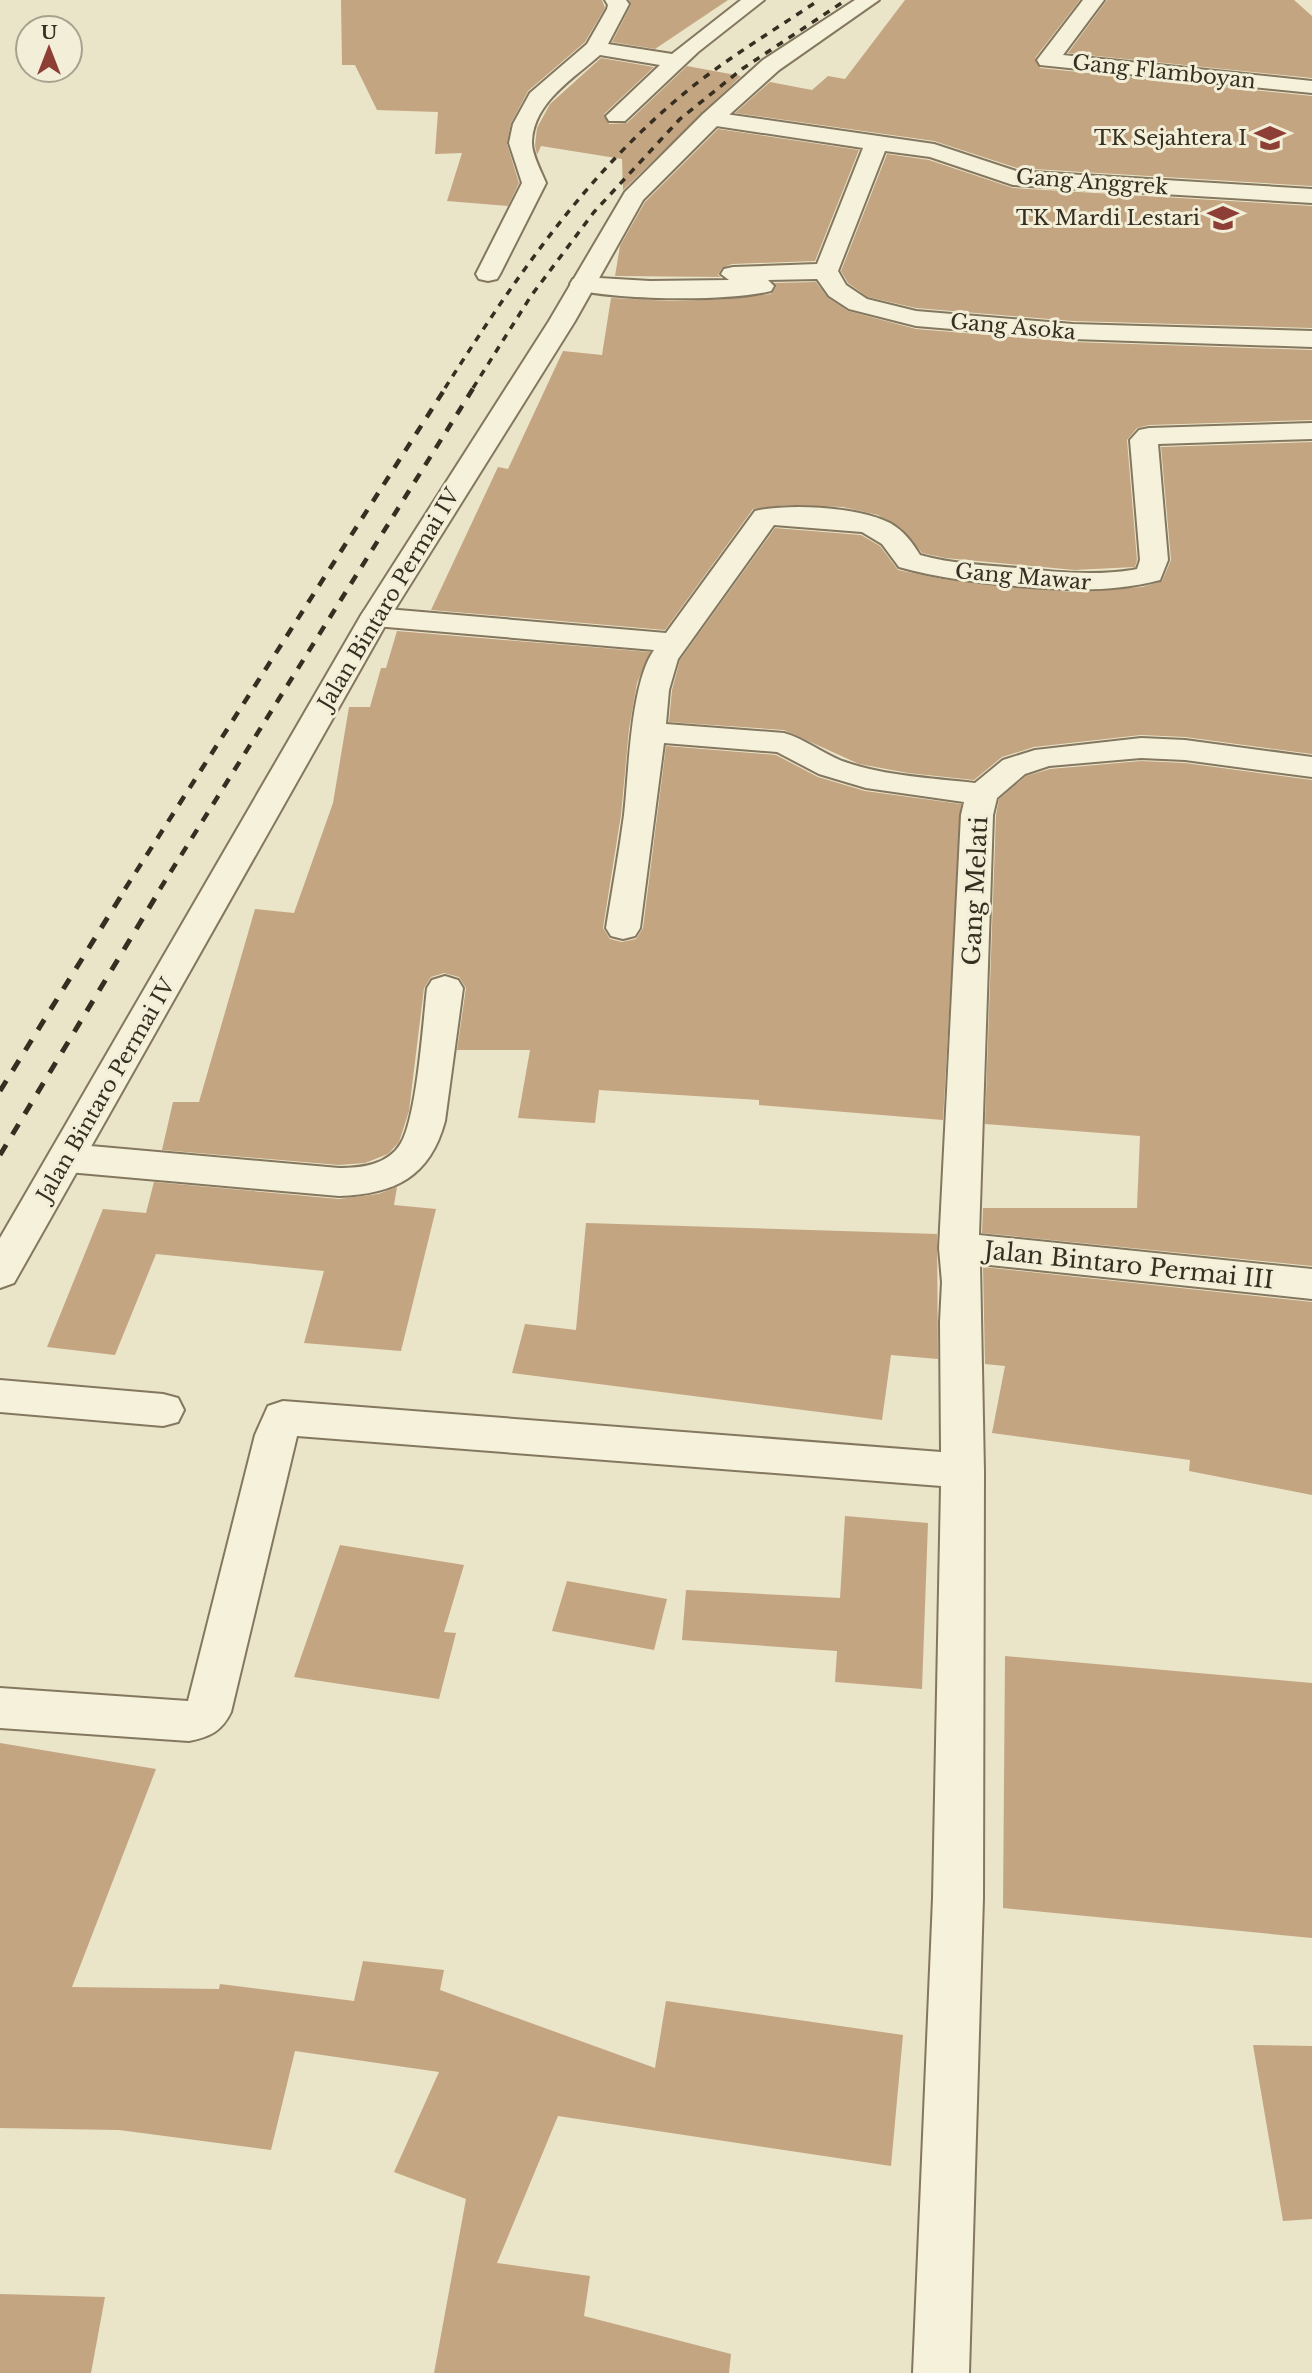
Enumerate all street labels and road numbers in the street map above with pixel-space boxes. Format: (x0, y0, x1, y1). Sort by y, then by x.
street label: Gang Flamboyan (1071, 49, 1257, 95)
street label: Gang Anggrek (1015, 164, 1169, 200)
street label: Gang Asoka (949, 309, 1077, 345)
street label: Jalan Bintaro Permai IV (311, 483, 466, 717)
street label: Gang Mawar (954, 558, 1092, 596)
street label: Gang Melati (957, 816, 993, 966)
street label: Jalan Bintaro Permai IV (30, 973, 181, 1209)
street label: Jalan Bintaro Permai III (980, 1235, 1275, 1295)

